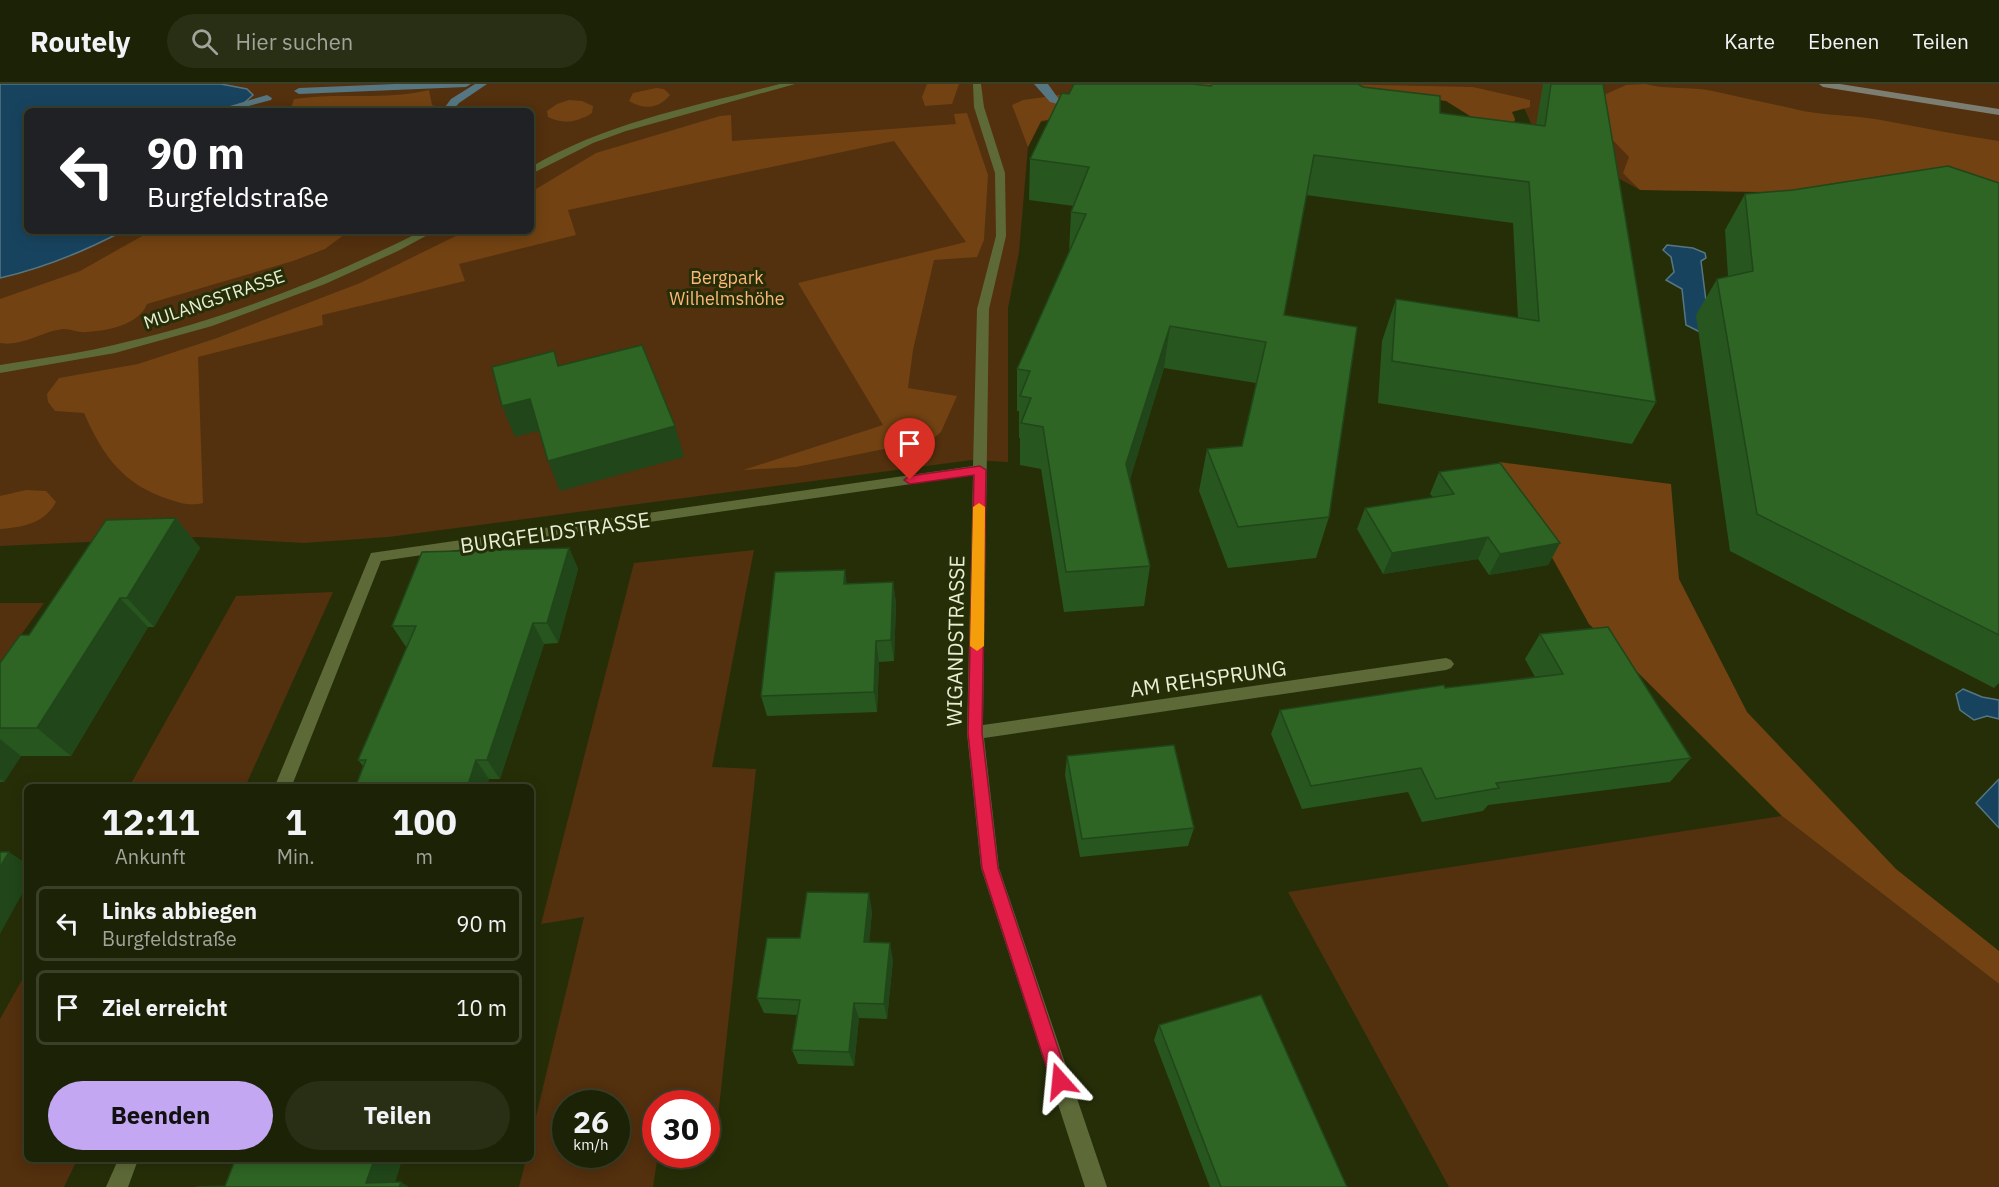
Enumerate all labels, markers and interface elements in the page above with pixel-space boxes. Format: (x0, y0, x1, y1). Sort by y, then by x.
search box (167, 14, 587, 68)
text: Routely (30, 23, 131, 60)
icon: search (188, 25, 221, 58)
text: Hier suchen (236, 27, 353, 56)
text: Karte (1724, 27, 1775, 55)
text: Ebenen (1808, 27, 1879, 55)
text: Teilen (1912, 27, 1969, 55)
text: 90 m (147, 126, 245, 181)
icon: left (48, 132, 126, 210)
text: Burgfeldstraße (147, 179, 329, 214)
street label: MULANGSTRASSE (140, 264, 288, 334)
park label: Bergpark Wilhelmshöhe (669, 266, 785, 310)
pin (884, 418, 935, 480)
icon: arrive (893, 427, 926, 460)
street label: BURGFELDSTRASSE (458, 505, 652, 559)
street label: WIGANDSTRASSE (940, 555, 970, 727)
street label: AM REHSPRUNG (1128, 653, 1288, 703)
text: 12:11 (101, 798, 199, 845)
text: 1 (285, 798, 307, 845)
text: 100 (392, 798, 457, 845)
text: Ankunft (115, 843, 186, 870)
text: Min. (277, 843, 315, 870)
text: m (416, 843, 433, 870)
text: Links abbiegen (102, 896, 257, 925)
icon: left (51, 907, 84, 940)
text: 90 m (456, 909, 507, 938)
text: Burgfeldstraße (102, 925, 237, 952)
icon: arrive (51, 991, 84, 1024)
text: Ziel erreicht (102, 993, 227, 1022)
text: 10 m (456, 993, 507, 1022)
position arrow (1028, 1049, 1092, 1113)
button: Beenden (48, 1081, 273, 1150)
button: Teilen (285, 1081, 510, 1150)
speed limit sign: 30 (642, 1090, 720, 1168)
text: 26 (573, 1102, 609, 1141)
text: km/h (573, 1135, 609, 1154)

